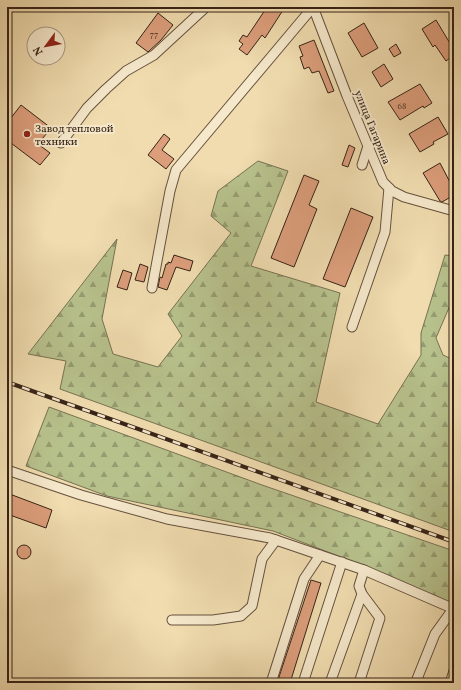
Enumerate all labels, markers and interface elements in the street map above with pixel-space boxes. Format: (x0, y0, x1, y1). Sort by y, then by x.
north arrow (26, 26, 66, 66)
house number: 77 (150, 28, 158, 41)
text: N (30, 43, 47, 58)
street label: улица Гагарина (350, 88, 394, 167)
house number: 68 (397, 100, 407, 113)
place label: Завод тепловой техники (35, 122, 114, 150)
marker: Завод тепловой техники (22, 129, 32, 139)

